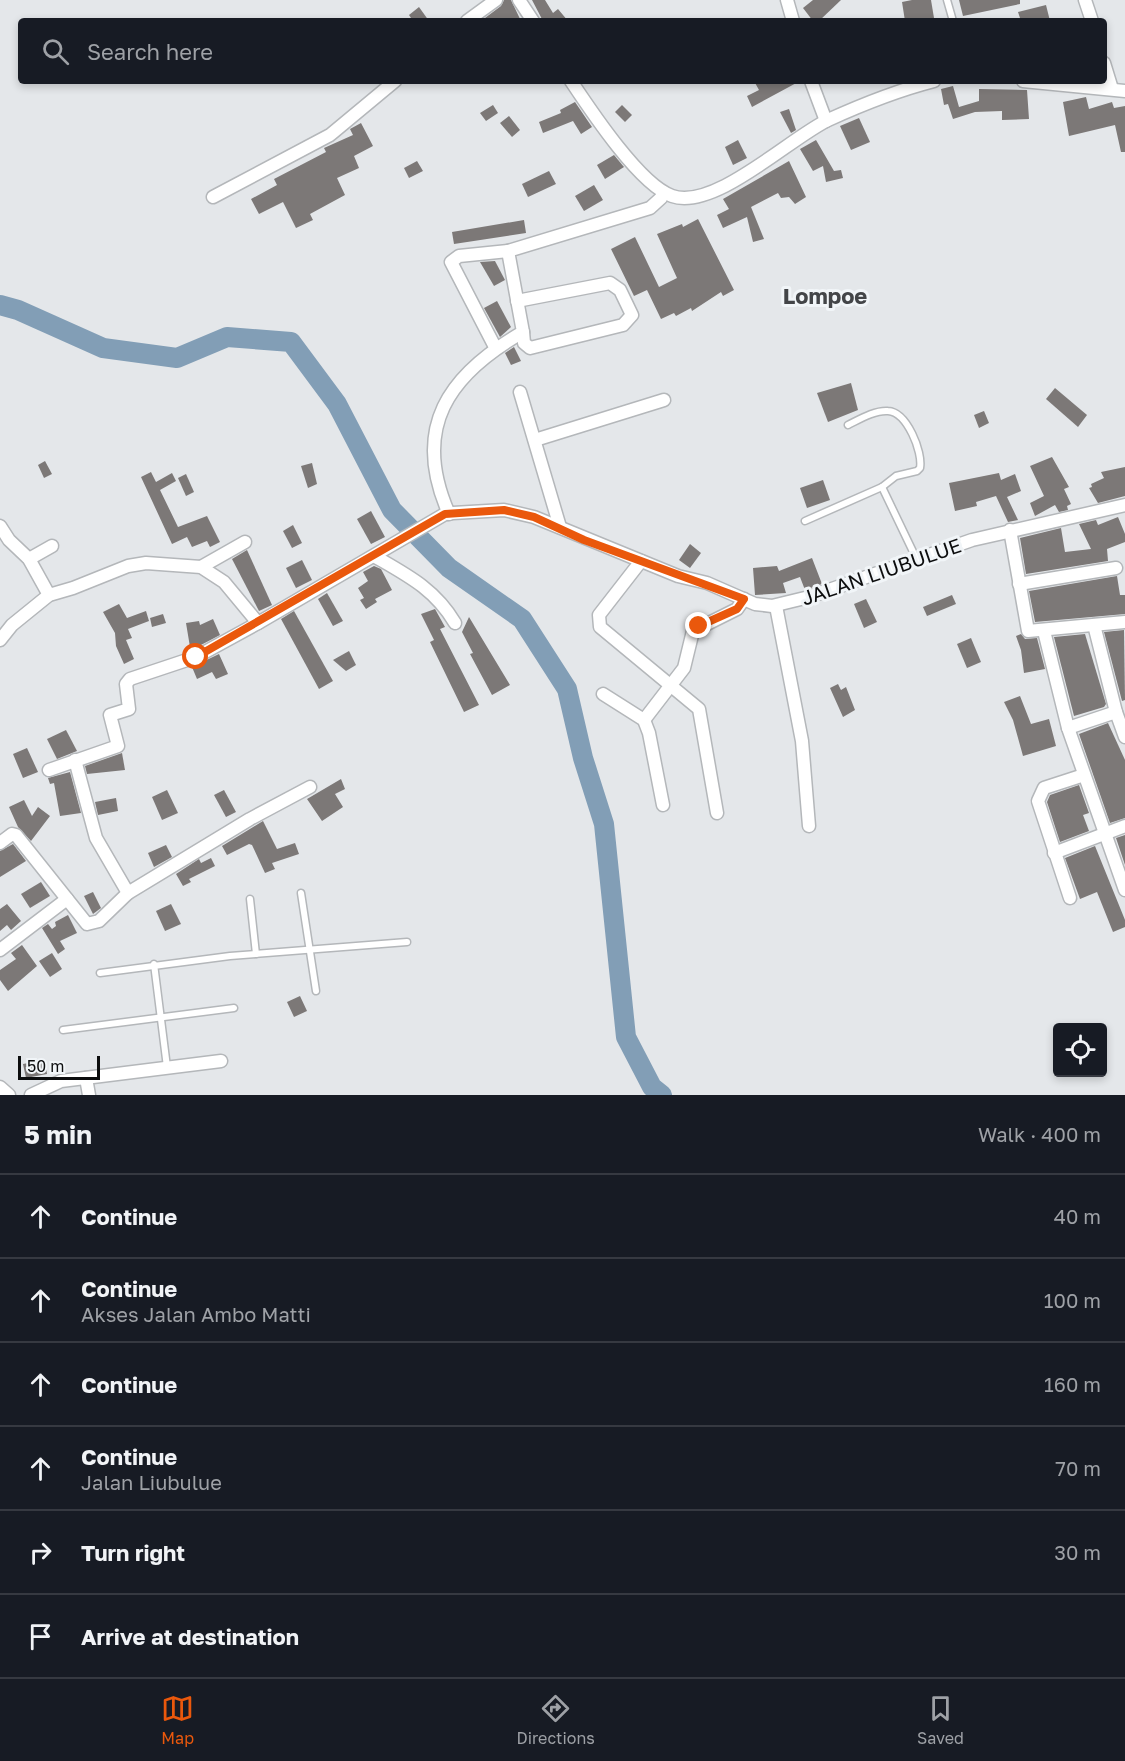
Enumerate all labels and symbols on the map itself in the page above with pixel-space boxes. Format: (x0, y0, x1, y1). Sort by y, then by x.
district label: Lompoe (783, 282, 867, 309)
street label: JALAN LIUBULUE (798, 532, 964, 610)
route end (685, 612, 711, 638)
route start (182, 643, 208, 669)
scale bar (18, 1053, 100, 1080)

